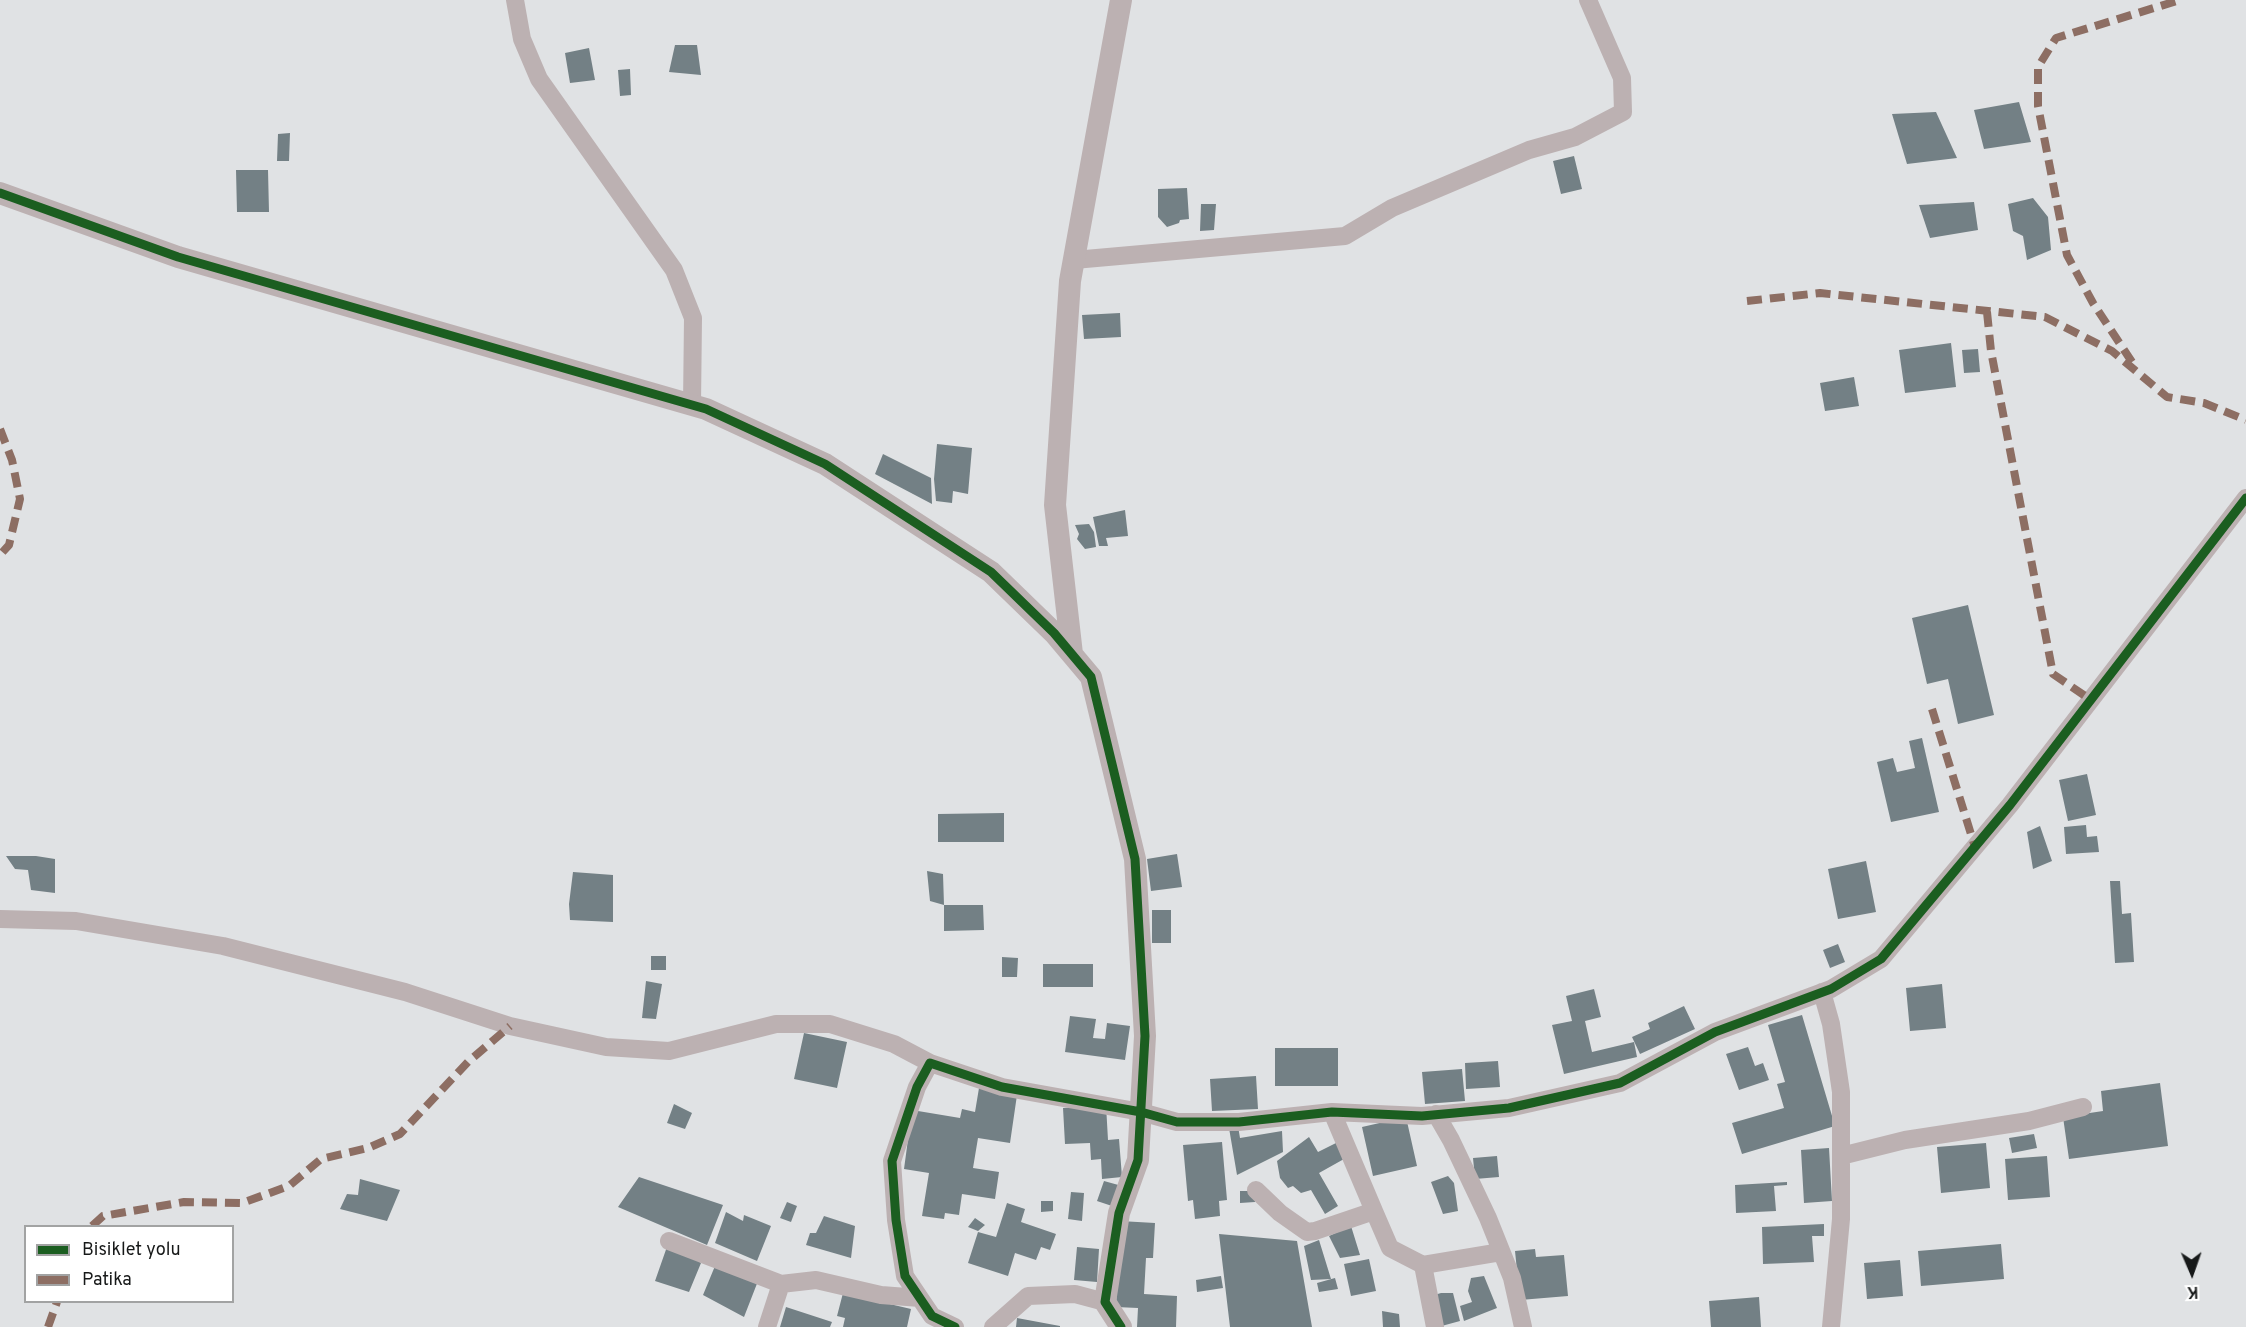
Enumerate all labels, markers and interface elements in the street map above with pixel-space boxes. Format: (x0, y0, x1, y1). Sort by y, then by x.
legend (24, 1225, 234, 1303)
text: Bisiklet yolu (82, 1239, 181, 1262)
north arrow (2162, 1243, 2222, 1303)
text: Patika (82, 1269, 132, 1292)
text: K (2187, 1281, 2199, 1301)

